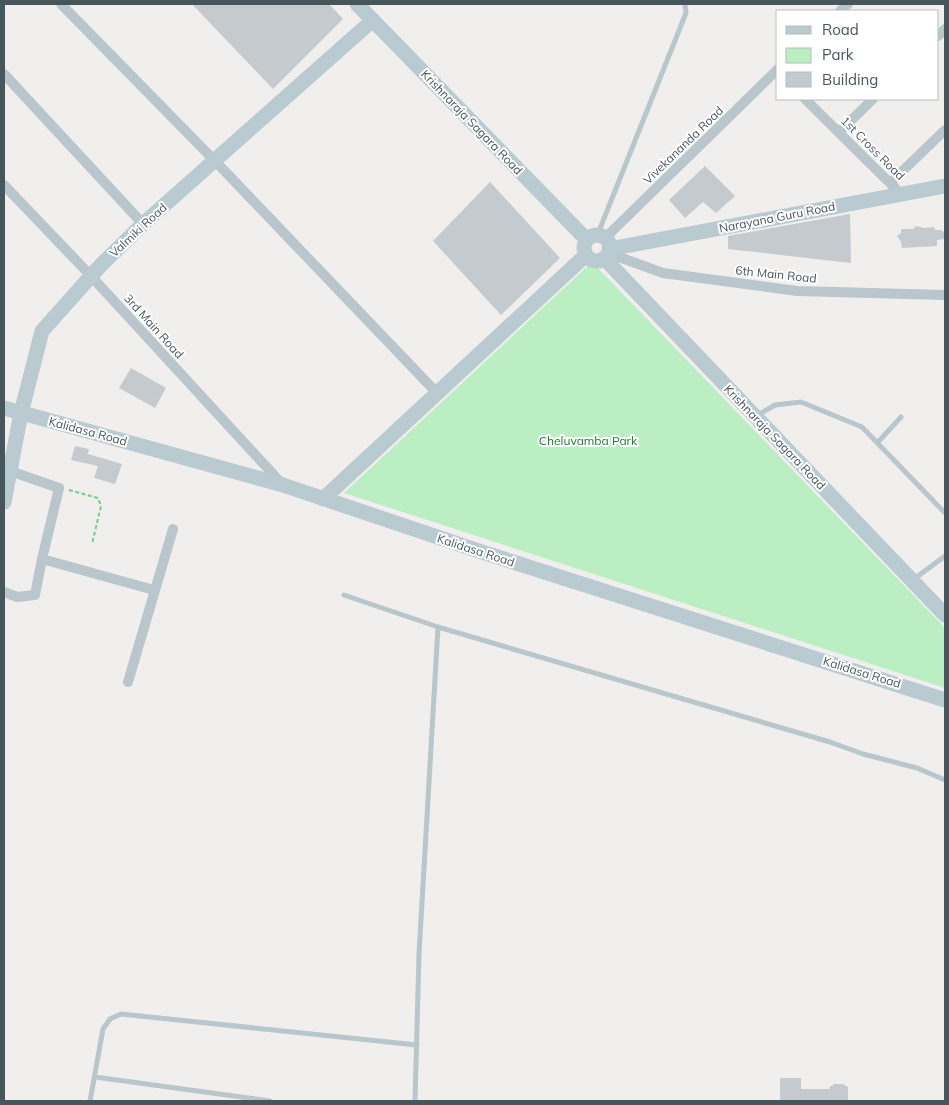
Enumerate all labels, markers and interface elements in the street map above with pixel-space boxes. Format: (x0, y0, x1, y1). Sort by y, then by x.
legend (776, 10, 939, 100)
text: Road (822, 20, 859, 39)
text: Park (822, 45, 854, 64)
street label: Krishnaraja Sagara Road (418, 66, 526, 178)
text: Building (822, 70, 878, 89)
street label: Vivekananda Road (640, 103, 726, 187)
street label: 1st Cross Road (838, 113, 908, 183)
street label: Narayana Guru Road (718, 198, 836, 236)
street label: Valmiki Road (106, 200, 170, 260)
street label: 6th Main Road (735, 262, 817, 286)
street label: 3rd Main Road (121, 291, 187, 361)
street label: Krishnaraja Sagara Road (721, 381, 829, 493)
street label: Kalidasa Road (47, 413, 129, 449)
park label: Cheluvamba Park (539, 433, 638, 448)
street label: Kalidasa Road (435, 530, 517, 570)
street label: Kalidasa Road (821, 653, 903, 691)

